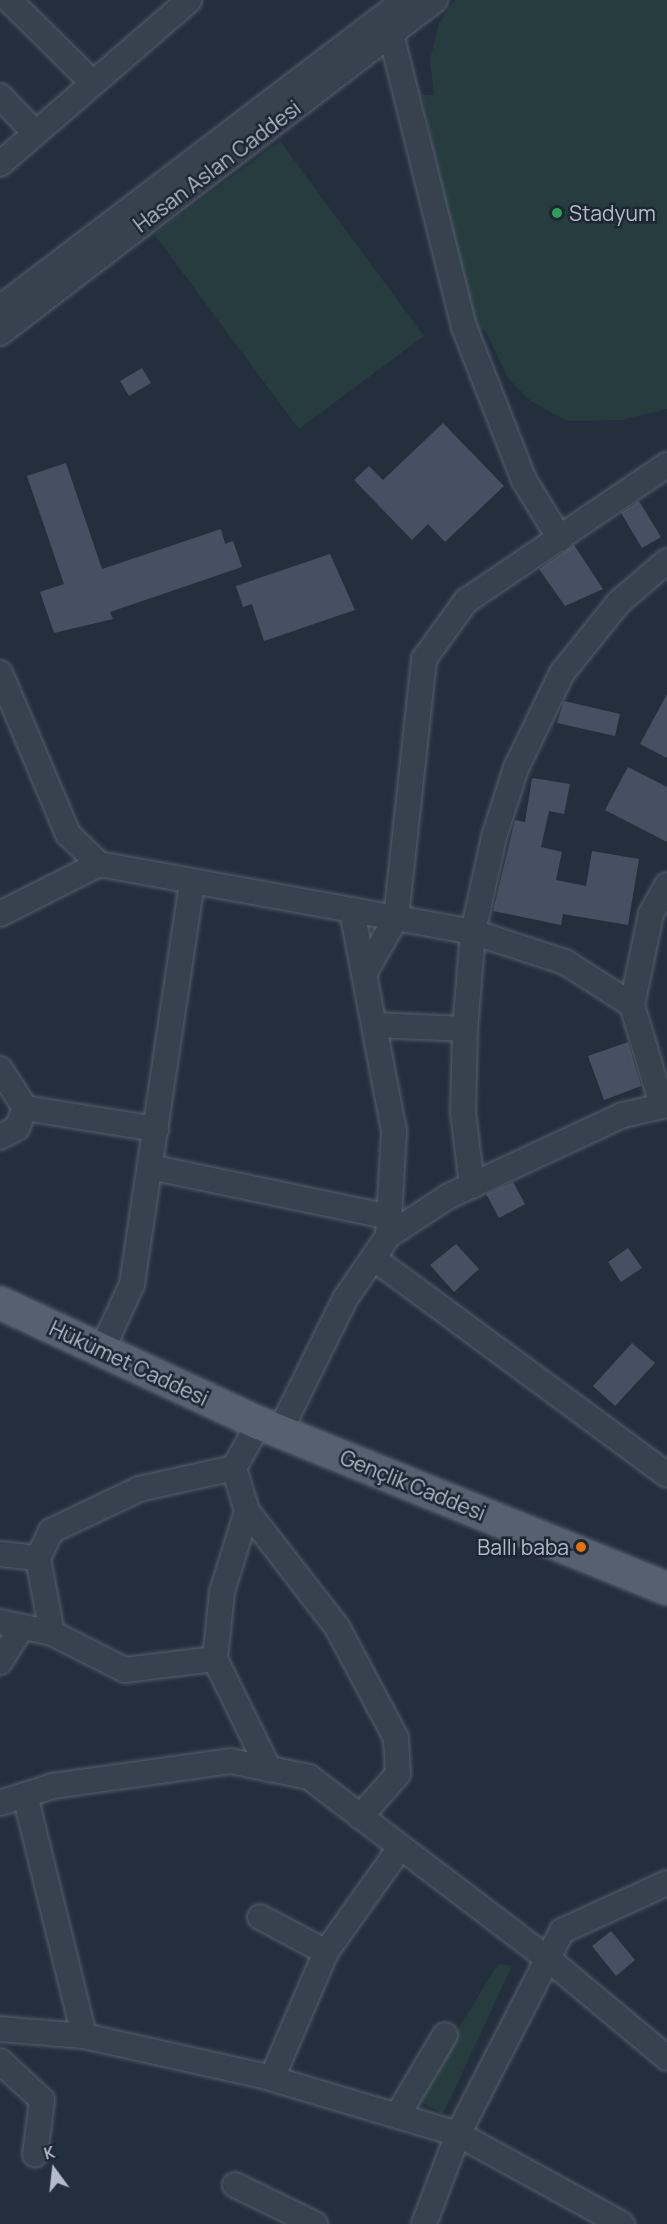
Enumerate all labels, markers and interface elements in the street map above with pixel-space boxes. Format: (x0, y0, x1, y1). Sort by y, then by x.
street label: Hasan Aslan Caddesi (128, 95, 306, 237)
place label: Stadyum (569, 200, 656, 226)
marker: Stadyum (550, 206, 564, 220)
street label: Hükümet Caddesi (46, 1315, 212, 1411)
street label: Gençlik Caddesi (337, 1444, 489, 1526)
place label: Ballı baba (477, 1534, 569, 1560)
marker: Ballı baba (574, 1540, 588, 1554)
north arrow (24, 2140, 84, 2200)
text: K (41, 2141, 57, 2165)

